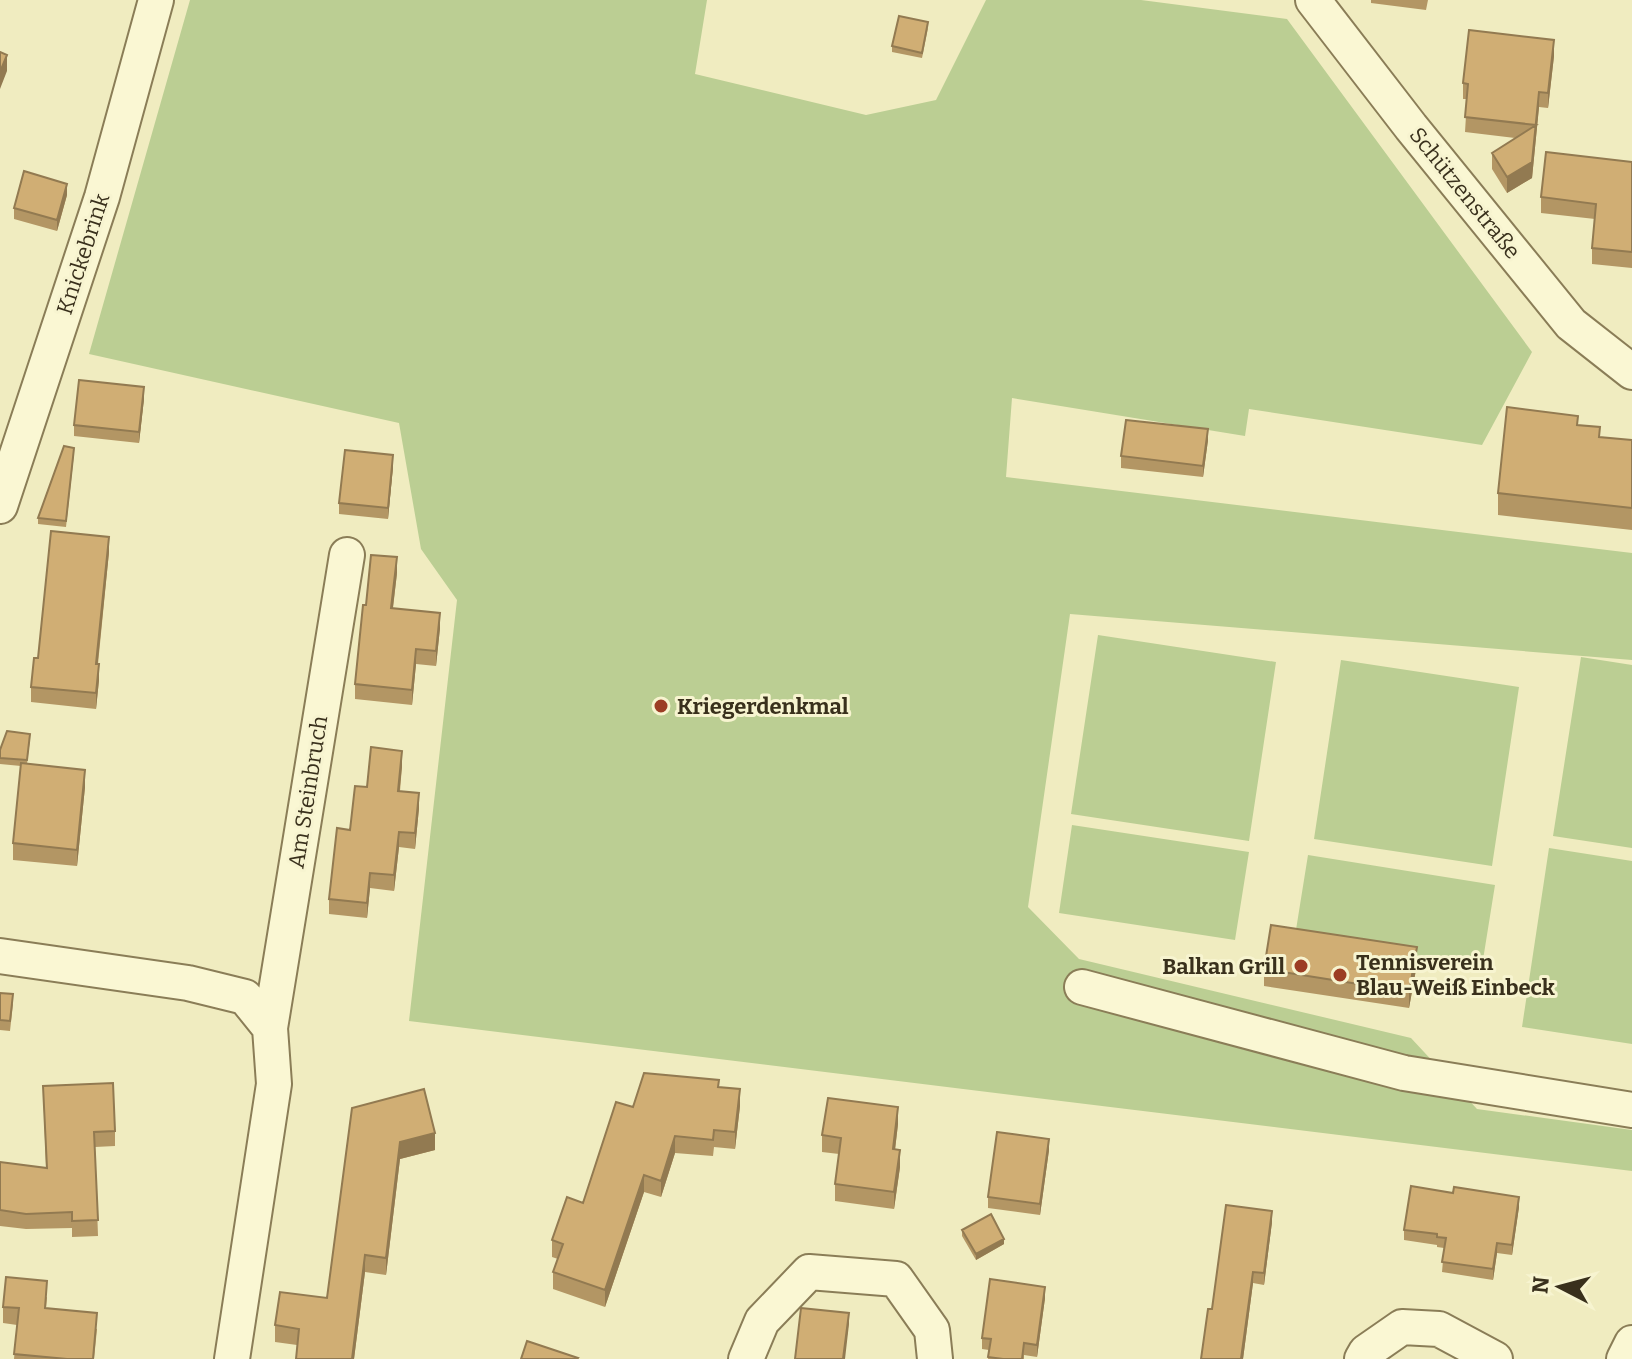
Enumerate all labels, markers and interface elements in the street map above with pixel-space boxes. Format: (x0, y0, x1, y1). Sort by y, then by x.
street label: Schützenstraße (1404, 122, 1526, 264)
street label: Knickebrink (51, 190, 115, 318)
place label: Kriegerdenkmal (677, 693, 849, 720)
marker: Kriegerdenkmal (652, 697, 670, 715)
street label: Am Steinbruch (283, 713, 333, 870)
place label: Tennisverein Blau-Weiß Einbeck (1356, 949, 1555, 1001)
place label: Balkan Grill (1162, 953, 1285, 980)
marker: Balkan Grill (1292, 957, 1310, 975)
marker: Tennisverein Blau-Weiß Einbeck (1331, 966, 1349, 984)
north arrow (1520, 1247, 1600, 1327)
text: N (1526, 1275, 1555, 1295)

